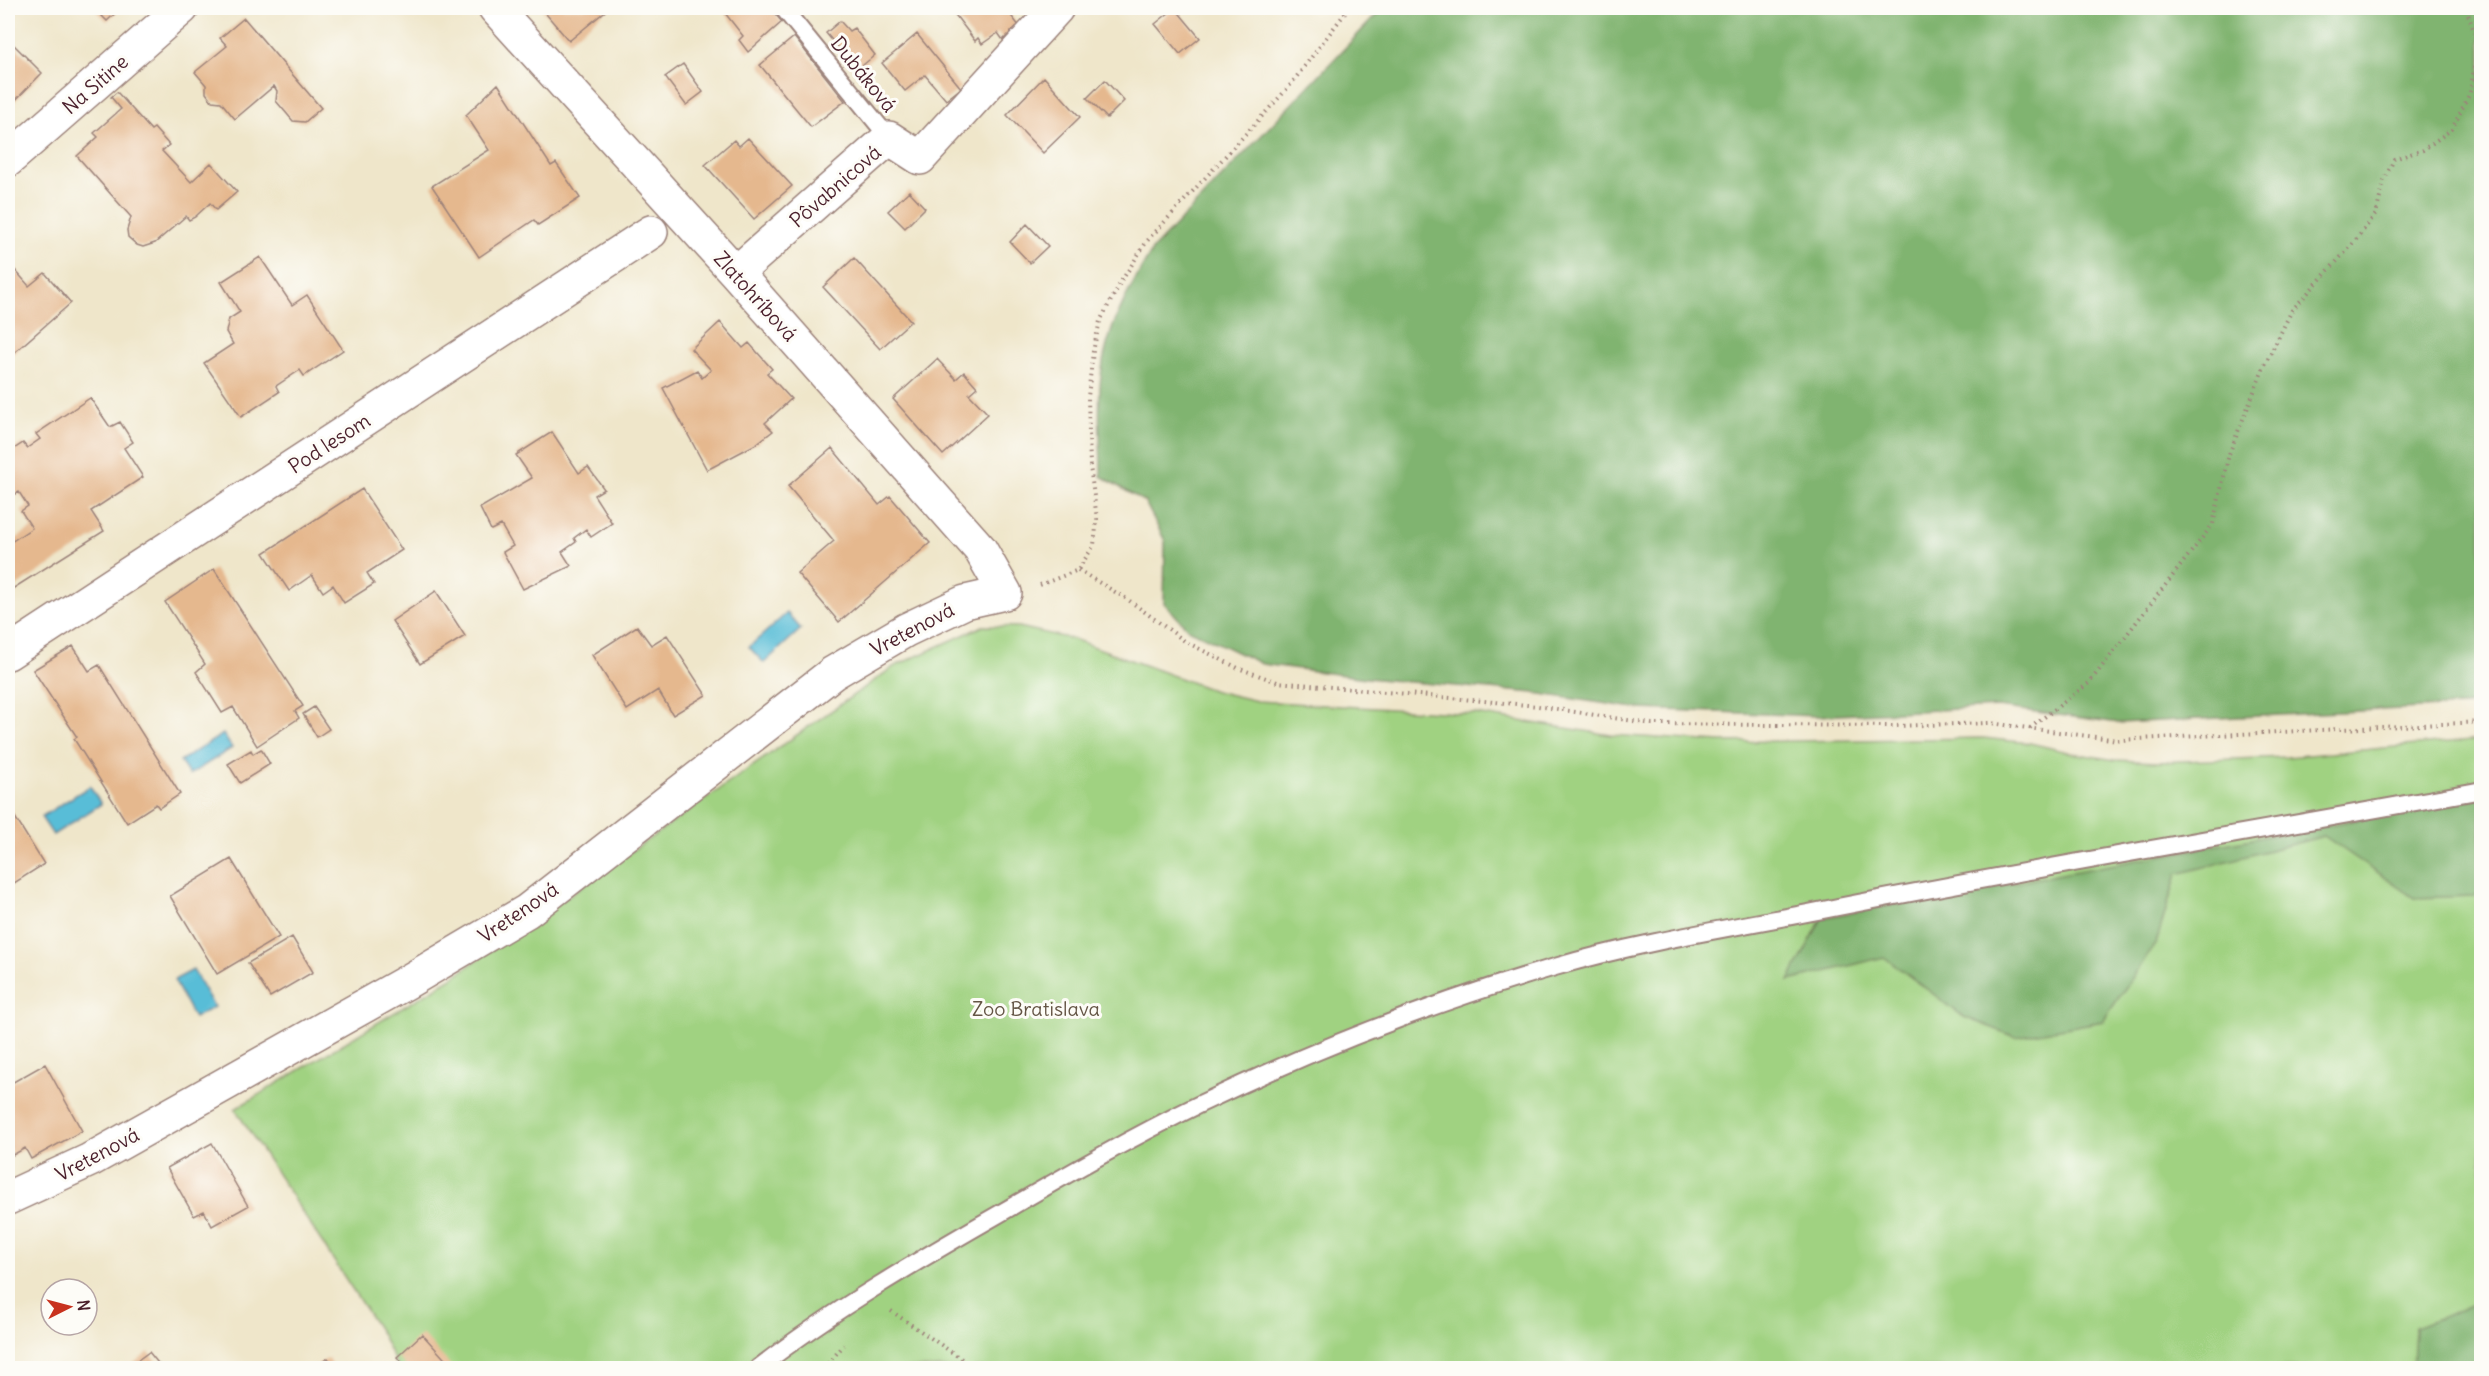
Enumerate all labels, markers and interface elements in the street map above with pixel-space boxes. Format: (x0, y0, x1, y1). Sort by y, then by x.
street label: Dubáková (826, 31, 902, 117)
street label: Na Sitine (57, 49, 133, 119)
street label: Pôvabnicová (784, 139, 886, 233)
street label: Zlatohríbová (709, 246, 803, 346)
street label: Pod lesom (283, 407, 375, 479)
street label: Vretenová (866, 597, 958, 661)
street label: Vretenová (473, 876, 563, 948)
park label: Zoo Bratislava (972, 996, 1100, 1021)
street label: Vretenová (51, 1122, 143, 1186)
north arrow (39, 1277, 99, 1337)
text: N (73, 1299, 94, 1312)

